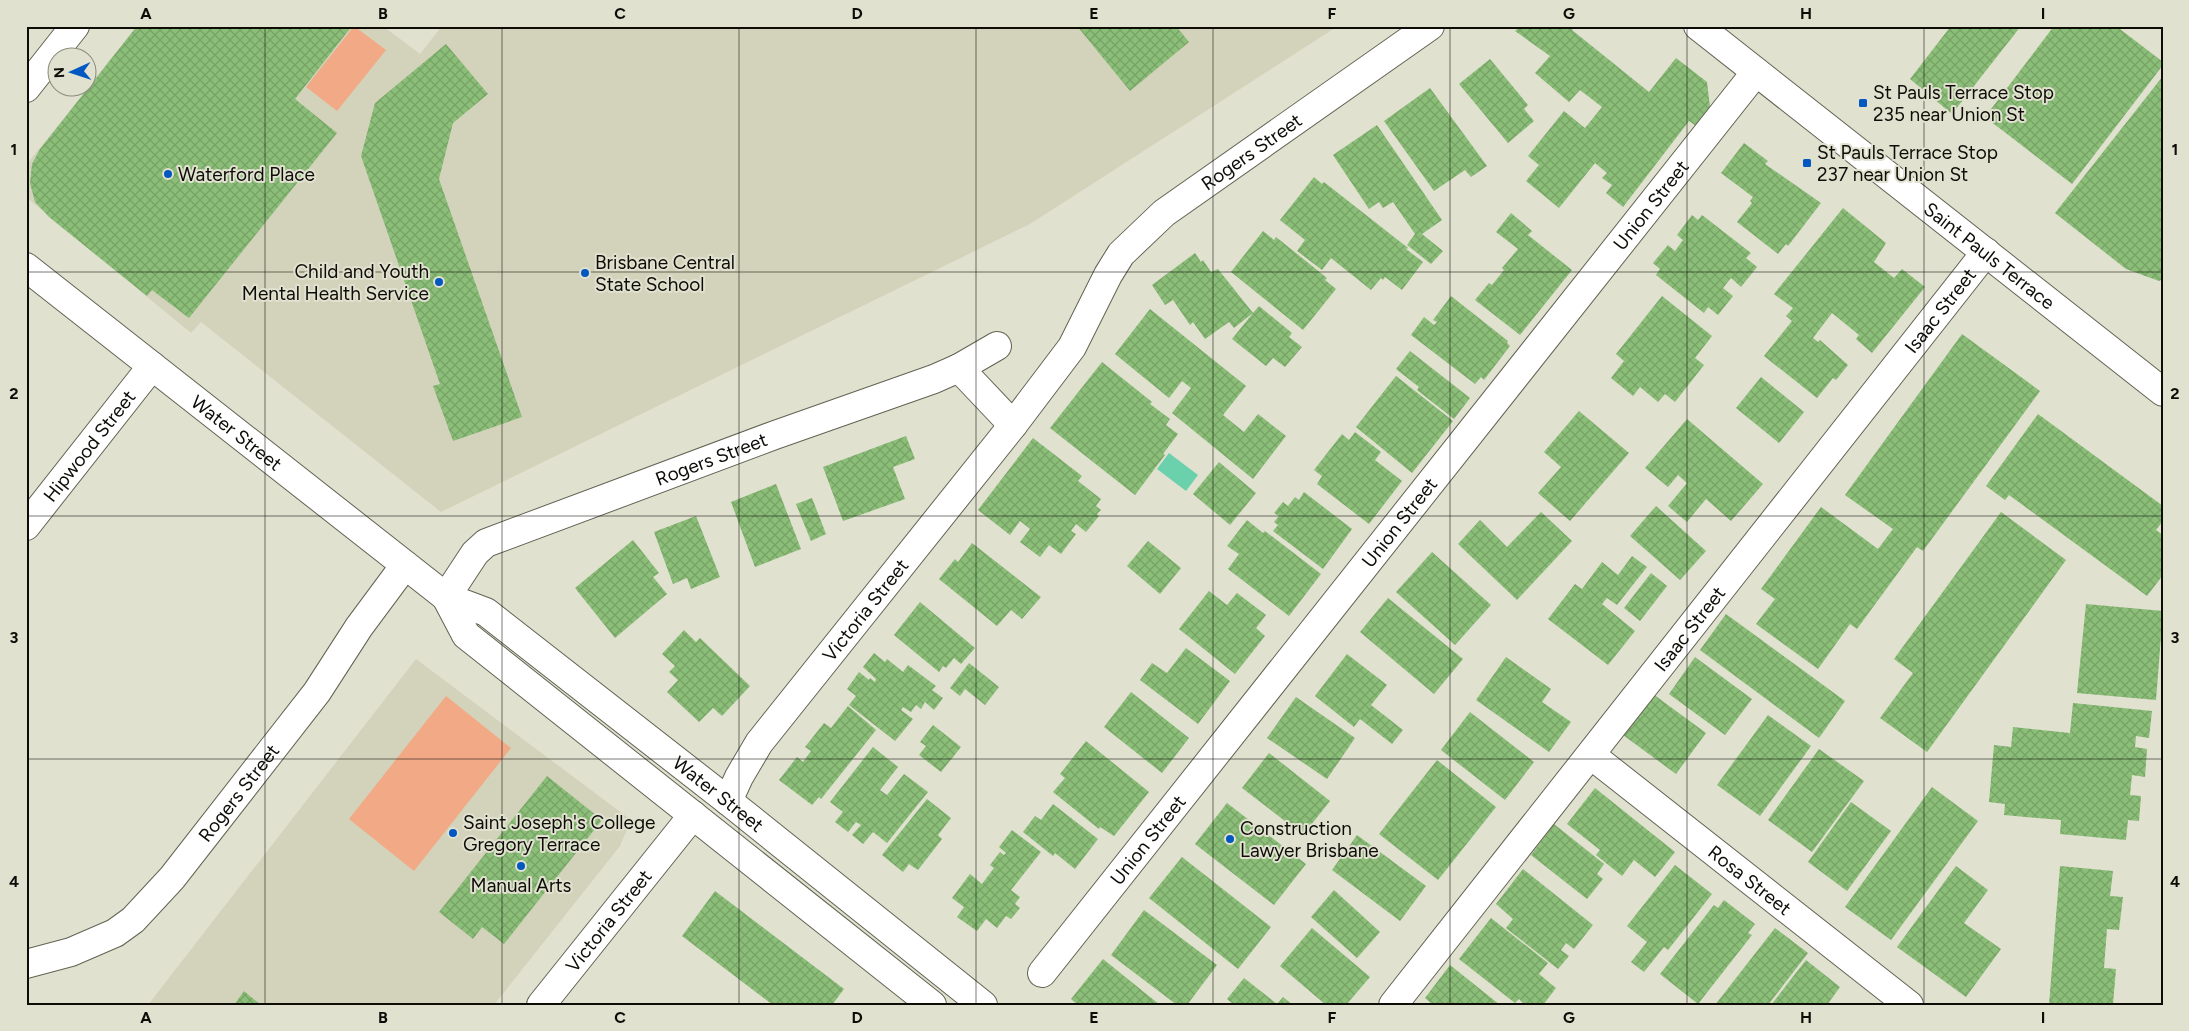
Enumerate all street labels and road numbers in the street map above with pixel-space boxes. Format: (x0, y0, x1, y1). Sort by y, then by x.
street label: Rogers Street (1197, 109, 1306, 195)
street label: Union Street (1608, 156, 1694, 255)
street label: Saint Pauls Terrace (1919, 197, 2059, 314)
street label: Isaac Street (1900, 264, 1981, 358)
street label: Hipwood Street (39, 386, 140, 507)
street label: Water Street (186, 390, 286, 476)
street label: Rogers Street (652, 428, 771, 491)
street label: Union Street (1357, 473, 1442, 572)
street label: Victoria Street (818, 555, 913, 666)
street label: Isaac Street (1649, 582, 1730, 676)
street label: Rogers Street (194, 740, 284, 847)
street label: Water Street (668, 751, 768, 837)
street label: Union Street (1105, 791, 1191, 890)
street label: Rosa Street (1703, 840, 1796, 920)
street label: Victoria Street (561, 865, 657, 977)

